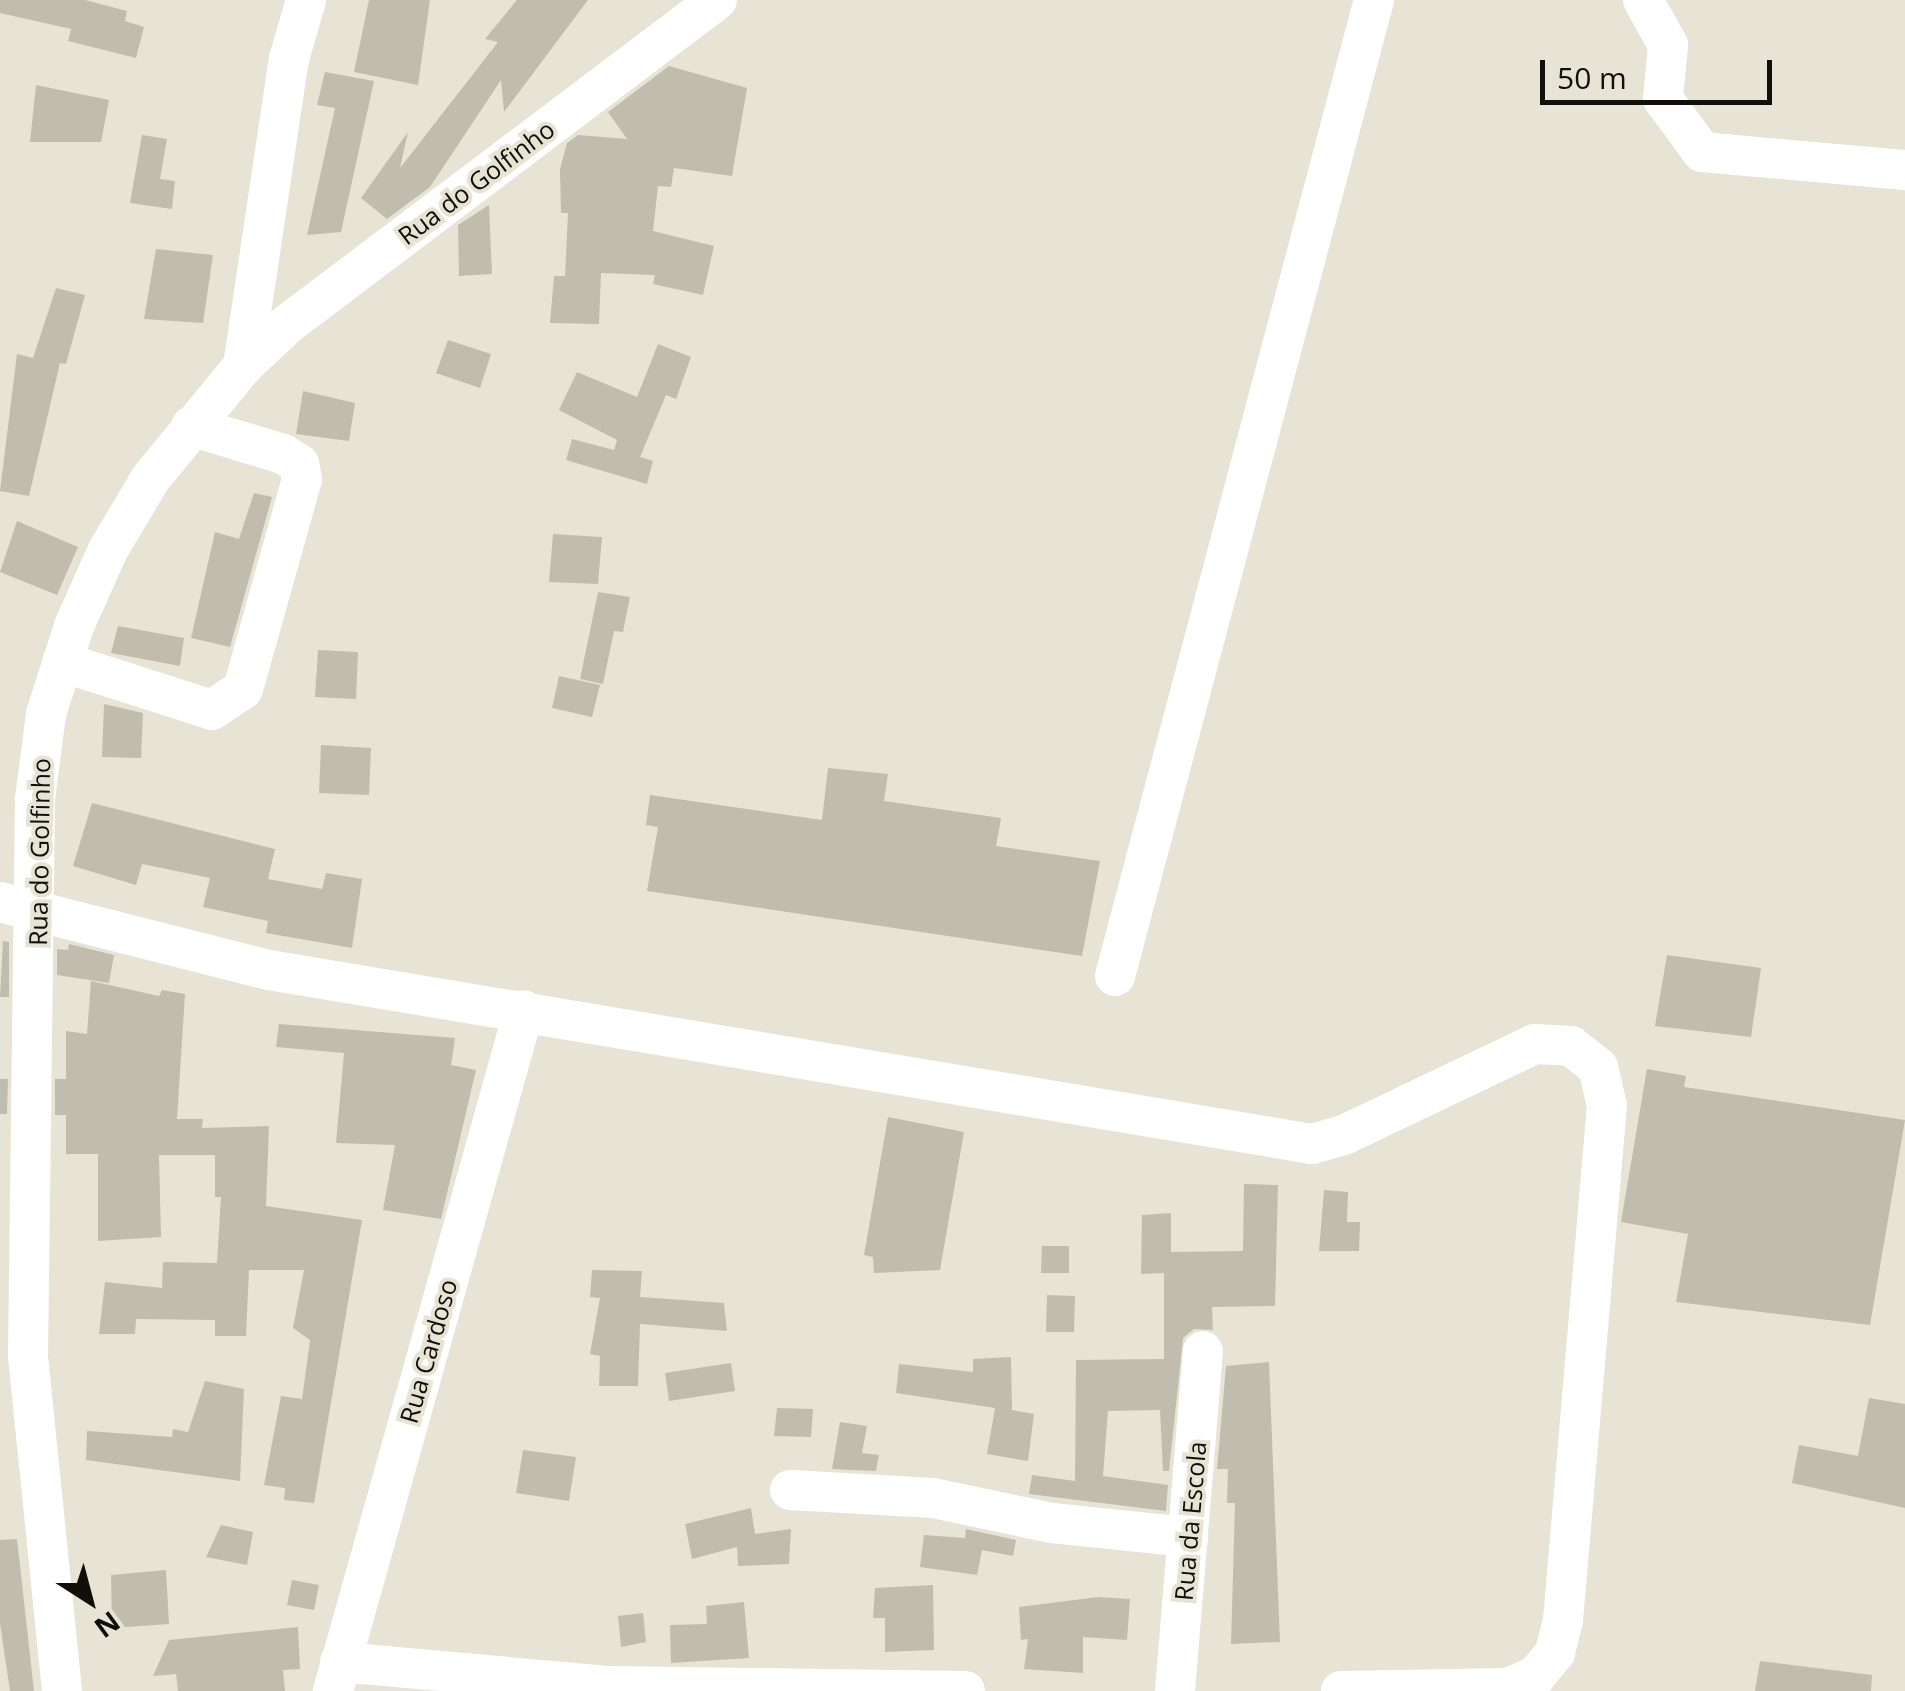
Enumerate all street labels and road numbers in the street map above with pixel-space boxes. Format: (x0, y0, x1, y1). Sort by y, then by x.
street label: Rua do Golfinho (392, 113, 560, 251)
street label: Rua do Golfinho (22, 758, 56, 946)
street label: Rua Cardoso (393, 1276, 463, 1426)
street label: Rua da Escola (1168, 1440, 1212, 1602)

